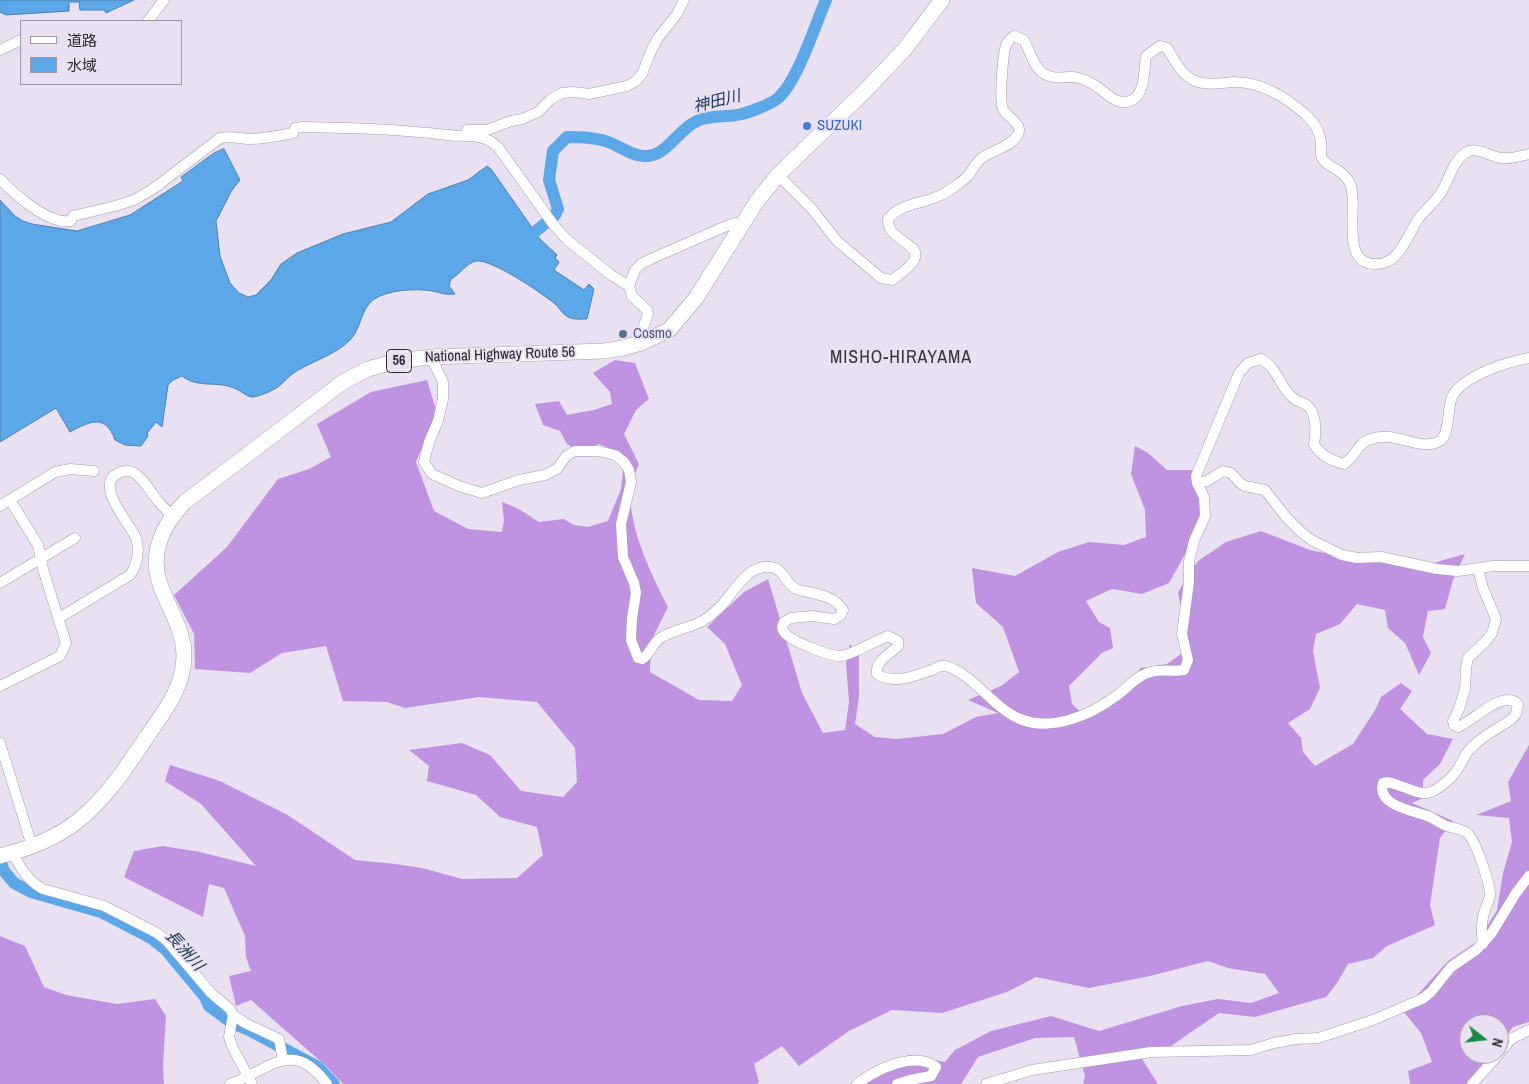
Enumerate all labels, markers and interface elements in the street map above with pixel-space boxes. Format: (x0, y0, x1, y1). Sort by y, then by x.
legend (20, 20, 182, 85)
text: 道路 (67, 30, 97, 51)
text: 水域 (67, 55, 97, 76)
water label: 神田川 (691, 87, 743, 117)
place label: SUZUKI (817, 117, 862, 135)
marker: SUZUKI (801, 120, 813, 132)
place label: Cosmo (633, 325, 672, 343)
marker: Cosmo (617, 328, 629, 340)
street label: National Highway Route 56 (425, 343, 575, 367)
district label: MISHO-HIRAYAMA (828, 347, 974, 369)
road number: 56 (386, 350, 412, 372)
water label: 長洲川 (161, 927, 207, 975)
north arrow (1459, 1014, 1509, 1064)
text: N (1488, 1036, 1507, 1049)

